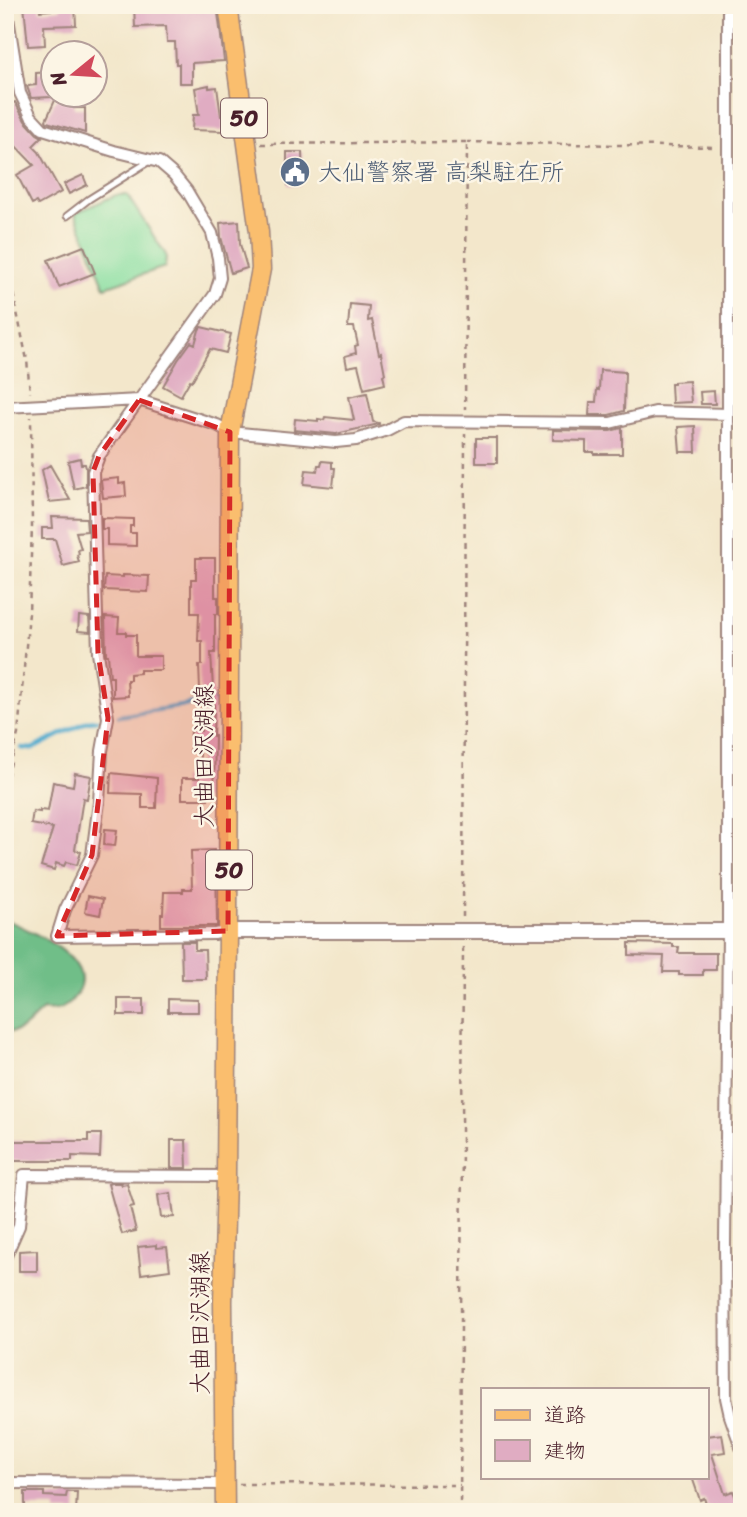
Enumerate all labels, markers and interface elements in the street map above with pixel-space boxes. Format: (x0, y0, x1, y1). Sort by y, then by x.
north arrow (38, 38, 108, 108)
text: N (40, 67, 76, 91)
road number: 50 (221, 99, 267, 138)
place label: 大仙警察署 高梨駐在所 (318, 151, 564, 193)
public building icon: 大仙警察署 高梨駐在所 (278, 155, 312, 189)
street label: 大曲田沢湖線 (183, 684, 225, 828)
road number: 50 (206, 850, 252, 890)
street label: 大曲田沢湖線 (179, 1251, 221, 1395)
legend (481, 1388, 708, 1478)
text: 道路 (544, 1396, 586, 1434)
text: 建物 (544, 1432, 586, 1470)

